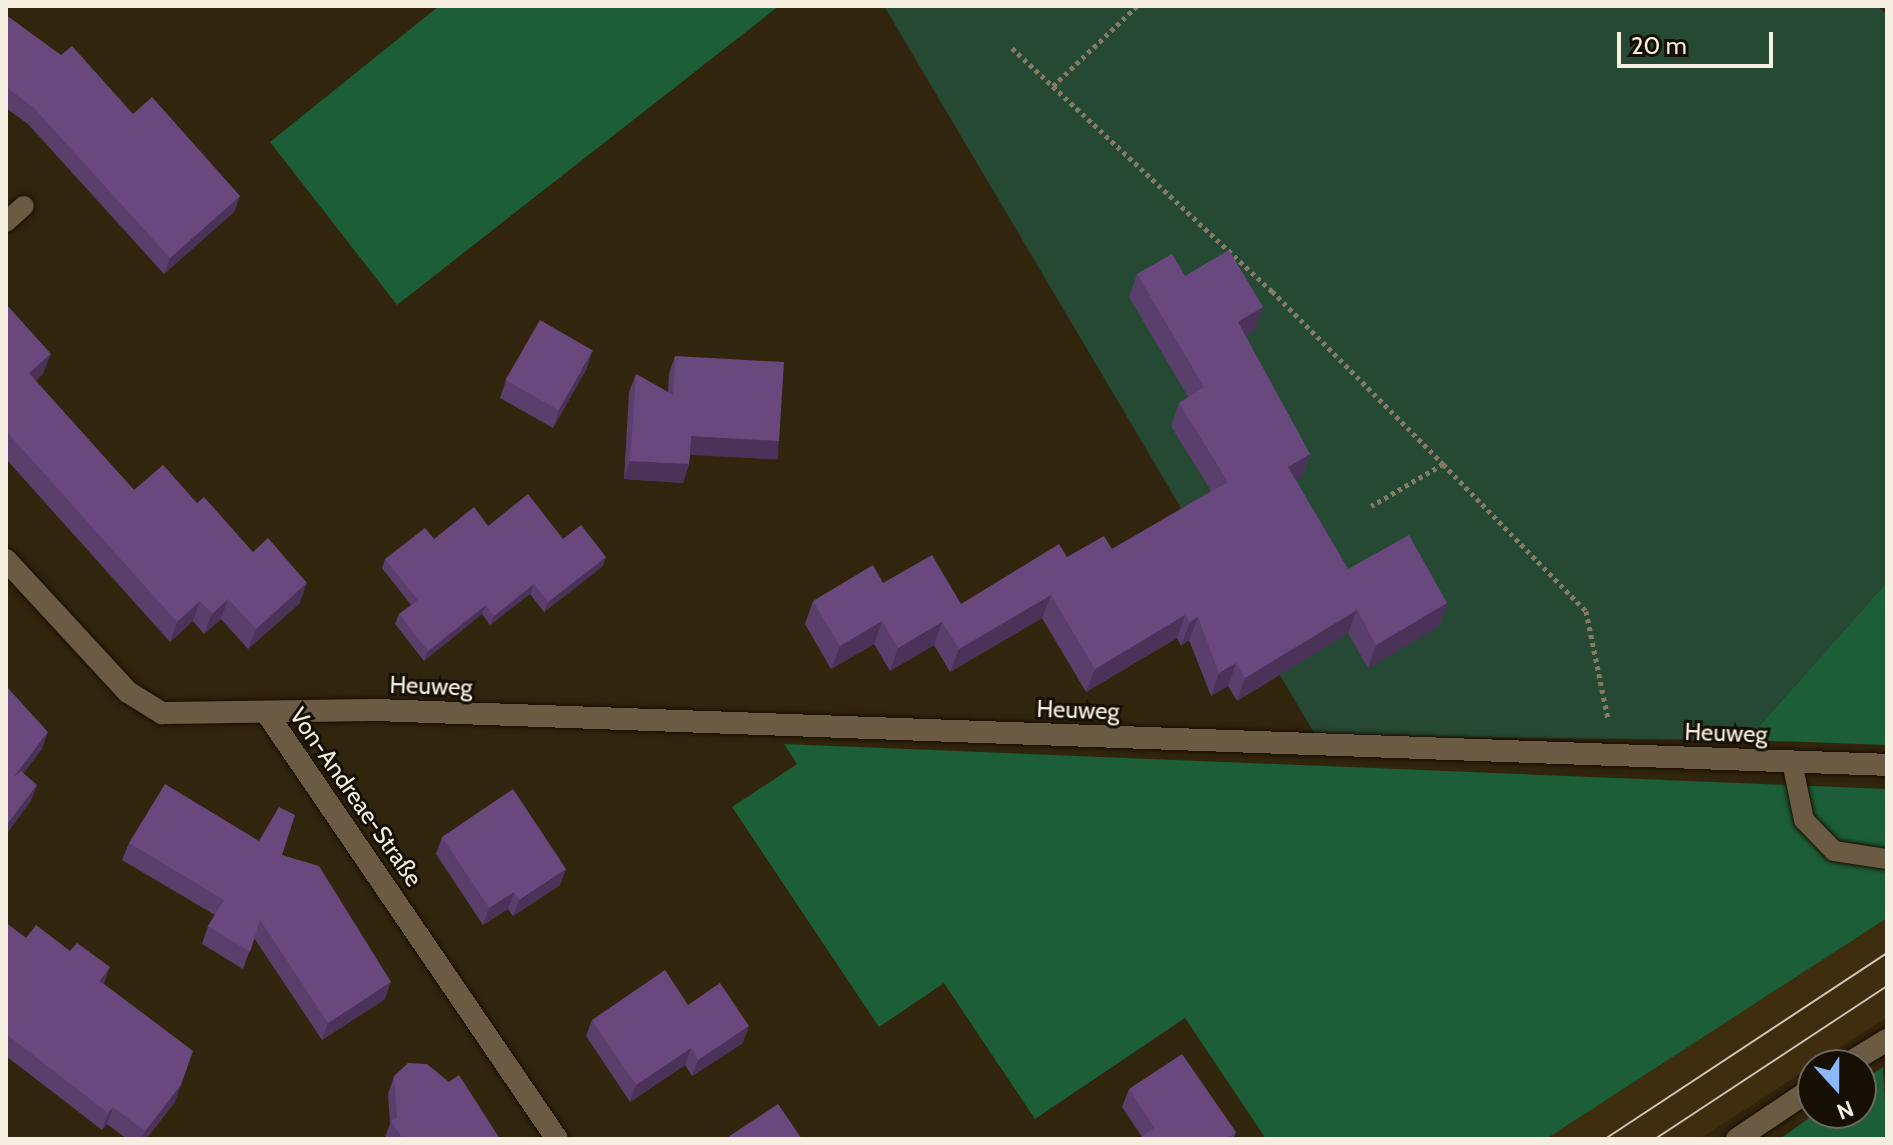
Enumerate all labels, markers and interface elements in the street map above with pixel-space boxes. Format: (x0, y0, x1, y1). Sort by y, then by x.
scale bar (1621, 16, 1777, 66)
text: 20 m (1631, 31, 1687, 60)
street label: Heuweg (389, 670, 473, 702)
street label: Heuweg (1036, 694, 1120, 726)
street label: Von-Andreae-Straße (284, 702, 428, 892)
street label: Heuweg (1684, 717, 1768, 749)
north arrow (1797, 1049, 1877, 1129)
text: N (1833, 1095, 1857, 1125)

